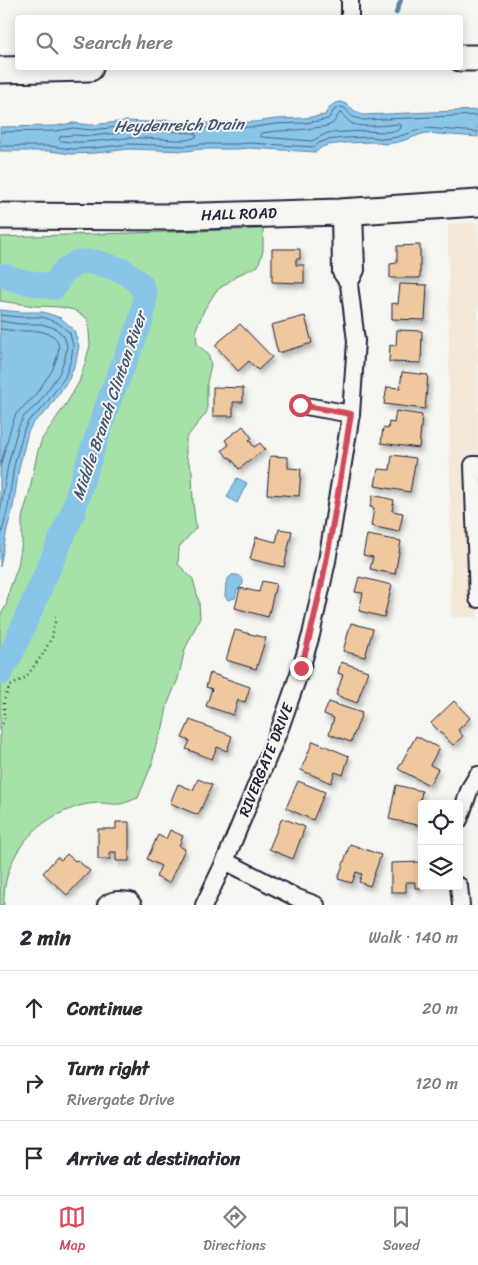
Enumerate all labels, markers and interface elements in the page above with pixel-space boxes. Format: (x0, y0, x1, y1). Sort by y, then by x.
search box (15, 15, 463, 70)
text: Search here (73, 26, 173, 59)
icon: search (33, 29, 61, 57)
water label: Heydenreich Drain (114, 109, 246, 141)
street label: HALL ROAD (201, 200, 277, 228)
water label: Middle Branch Clinton River (63, 305, 156, 504)
route start (289, 394, 312, 417)
route end (290, 657, 313, 680)
street label: RIVERGATE DRIVE (231, 698, 301, 821)
map controls (418, 800, 463, 890)
button: locate (418, 800, 463, 845)
button: layers (418, 845, 463, 890)
text: 2 min (20, 919, 71, 957)
text: Walk · 140 m (369, 923, 458, 952)
text: Continue (67, 992, 143, 1025)
icon: ahead (20, 994, 48, 1022)
text: 20 m (422, 994, 458, 1023)
text: Turn right (67, 1052, 149, 1085)
icon: right (20, 1069, 48, 1097)
text: 120 m (415, 1069, 458, 1098)
text: Rivergate Drive (67, 1085, 175, 1114)
text: Arrive at destination (67, 1142, 240, 1175)
icon: arrive (20, 1144, 48, 1172)
tab: Map (58, 1203, 86, 1258)
tab: Directions (203, 1203, 266, 1258)
tab: Saved (383, 1203, 420, 1258)

